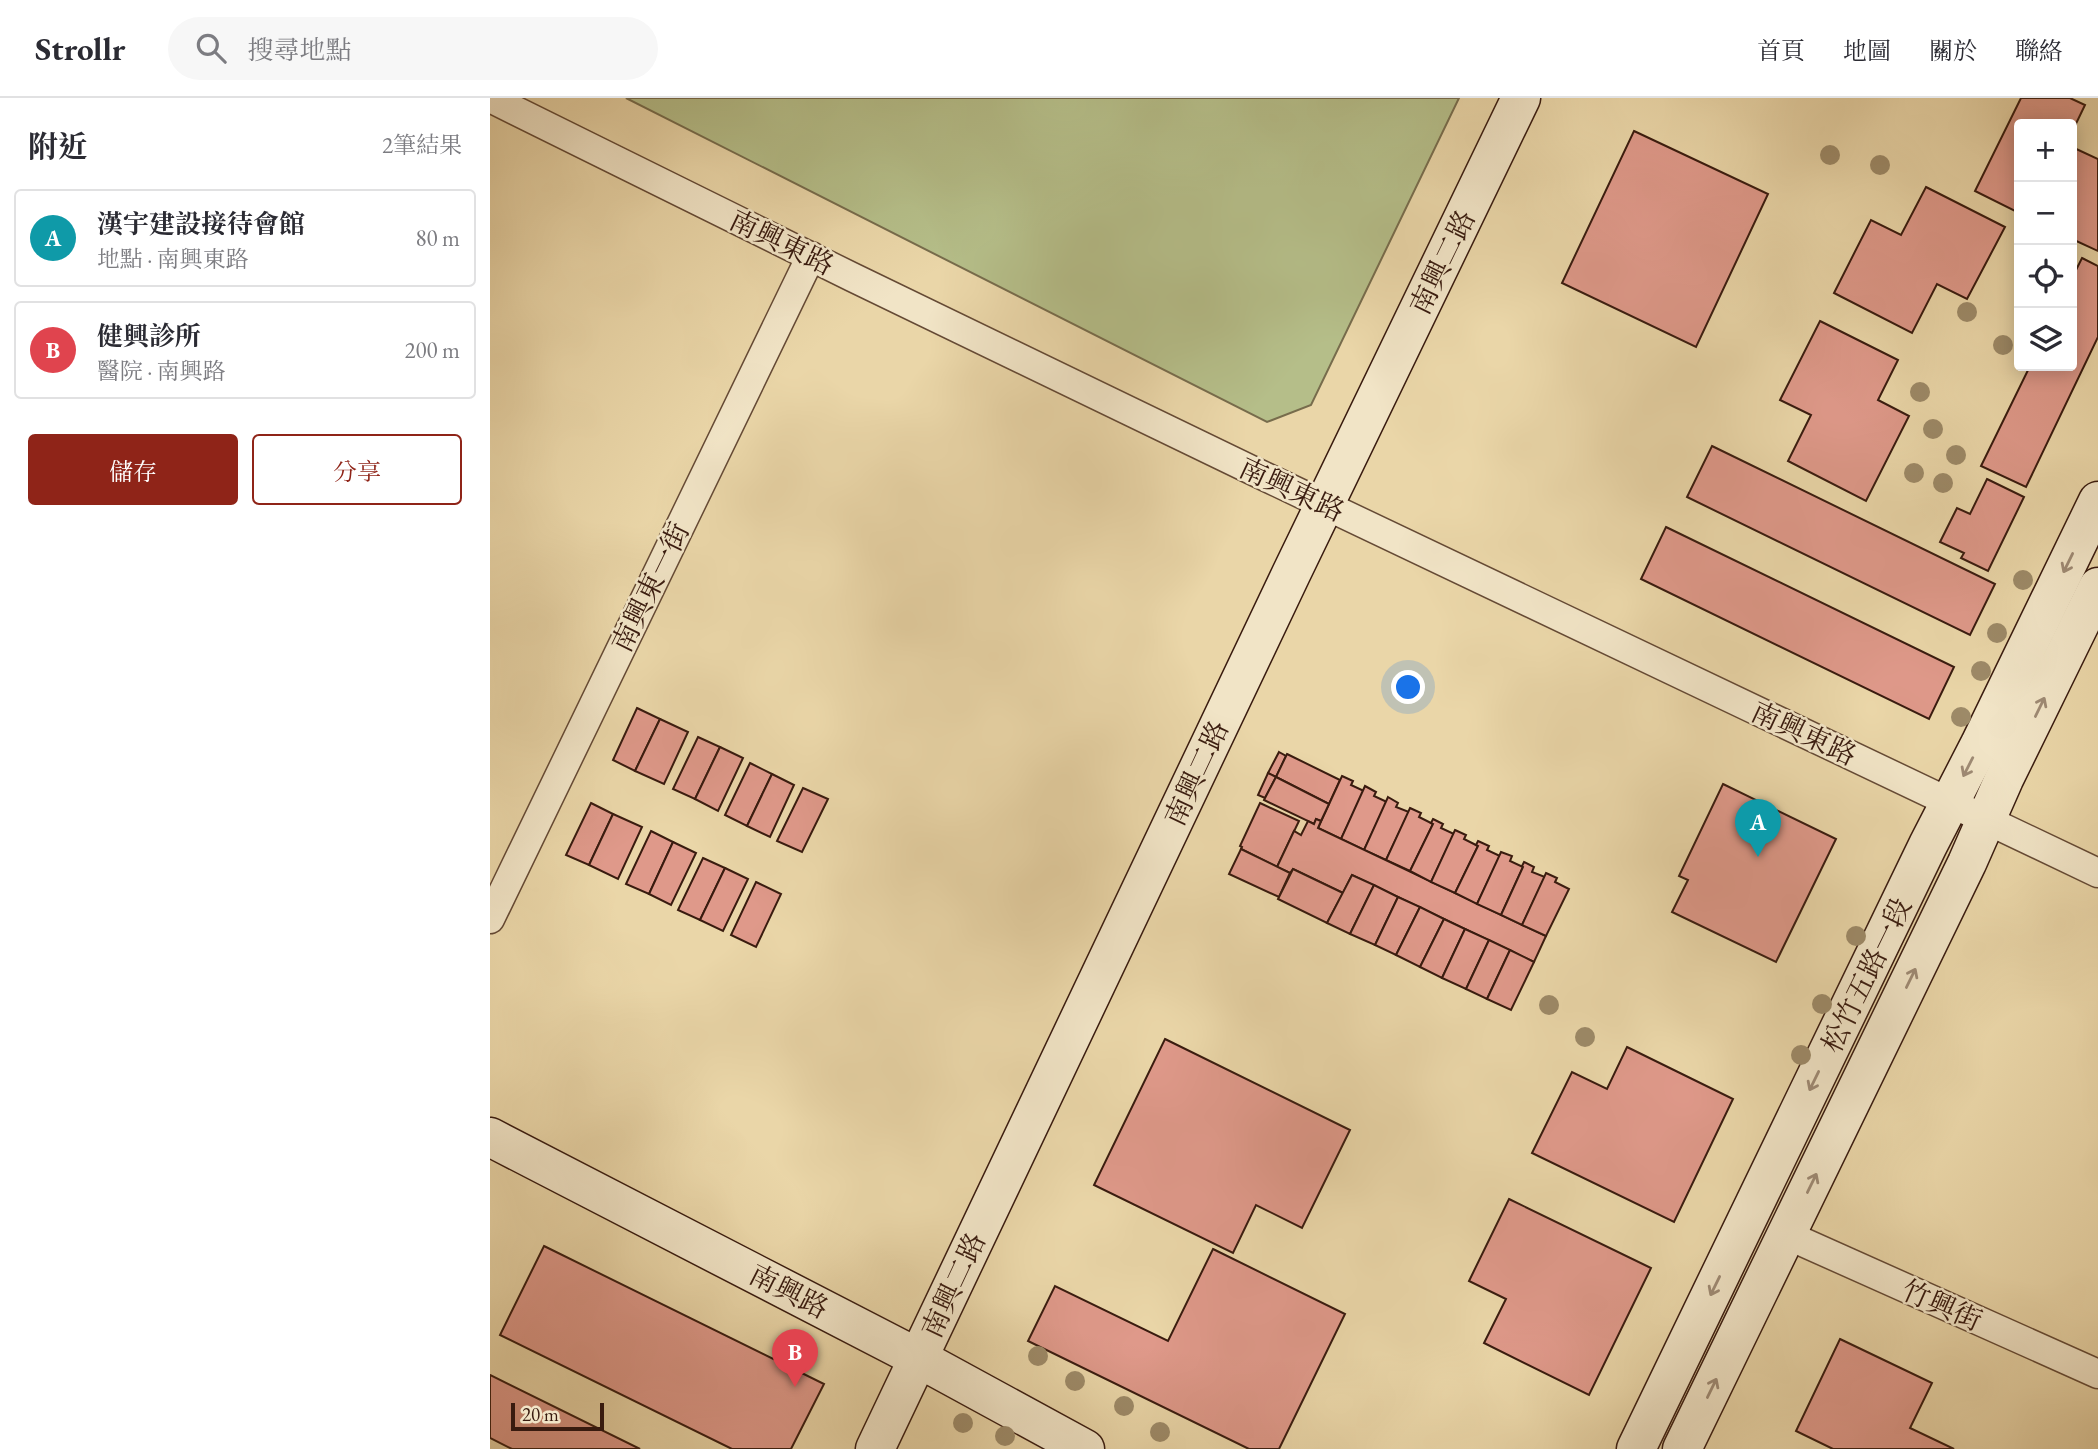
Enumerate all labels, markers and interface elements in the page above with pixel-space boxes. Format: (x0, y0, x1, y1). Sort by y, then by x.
search box (168, 17, 658, 80)
text: Strollr (35, 27, 126, 70)
icon: search (192, 29, 230, 67)
text: 搜尋地點 (248, 33, 352, 67)
text: 首頁 (1757, 35, 1805, 66)
text: 地圖 (1843, 35, 1891, 66)
text: 關於 (1929, 35, 1977, 66)
text: 聯絡 (2015, 35, 2063, 66)
map controls (2014, 119, 2077, 371)
button: + (2014, 119, 2077, 182)
text: 附近 (28, 127, 88, 166)
text: 2筆結果 (382, 130, 462, 160)
button: − (2014, 182, 2077, 245)
street label: 南興東路 (724, 201, 840, 283)
street label: 南興二路 (1401, 204, 1483, 320)
text: 漢宇建設接待會館 (97, 207, 305, 241)
text: A (45, 223, 61, 253)
text: 80 m (415, 223, 460, 253)
text: 地點 · 南興東路 (97, 244, 249, 274)
button: locate (2014, 245, 2077, 308)
button: layers (2014, 308, 2077, 371)
text: 健興診所 (97, 319, 201, 353)
text: B (46, 335, 60, 365)
text: 200 m (404, 335, 460, 365)
text: 醫院 · 南興路 (97, 356, 226, 386)
button: 儲存 (28, 434, 238, 505)
button: 分享 (252, 434, 462, 505)
street label: 南興東路 (1234, 449, 1350, 529)
street label: 南興東一街 (603, 516, 697, 658)
one-way arrow (2061, 552, 2075, 573)
your location (1391, 670, 1425, 704)
street label: 南興東路 (1746, 693, 1862, 773)
one-way arrow (2033, 697, 2047, 718)
street label: 南興二路 (1156, 715, 1236, 831)
one-way arrow (1961, 756, 1975, 777)
pin: A (1735, 799, 1781, 857)
street label: 松竹五路一段 (1813, 892, 1919, 1058)
one-way arrow (1904, 968, 1918, 989)
one-way arrow (1807, 1070, 1820, 1091)
one-way arrow (1805, 1173, 1819, 1194)
street label: 南興二路 (913, 1227, 993, 1343)
street label: 南興路 (743, 1256, 835, 1326)
street label: 竹興街 (1896, 1271, 1988, 1339)
one-way arrow (1707, 1275, 1721, 1296)
pin: B (772, 1329, 818, 1387)
one-way arrow (1706, 1378, 1719, 1399)
scale bar (511, 1400, 604, 1432)
text: 20 m (522, 1402, 559, 1427)

